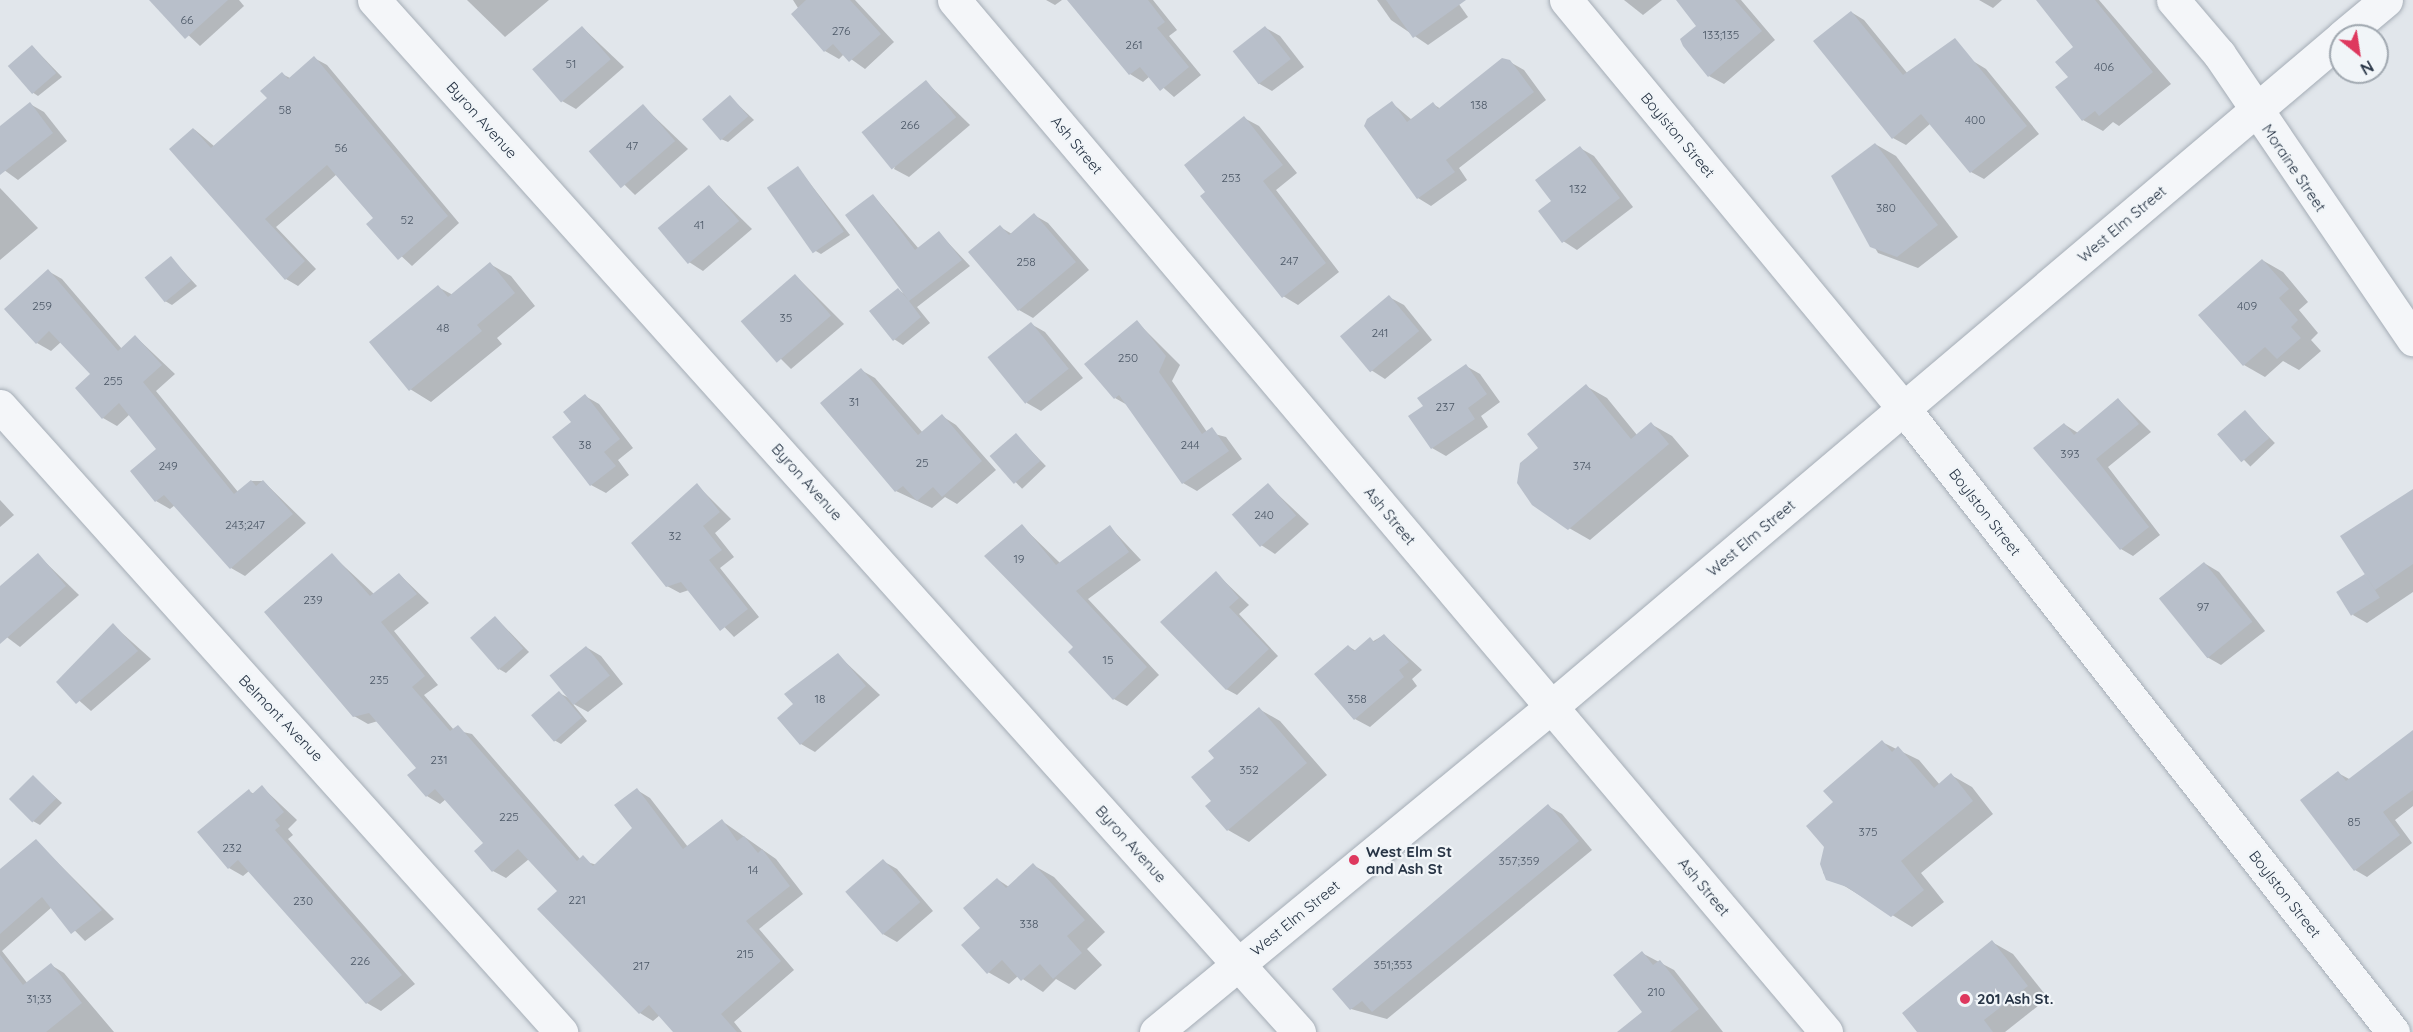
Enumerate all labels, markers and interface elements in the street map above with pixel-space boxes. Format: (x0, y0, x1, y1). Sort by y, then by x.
house number: 66 (181, 13, 193, 27)
house number: 276 (832, 24, 850, 38)
north arrow (2329, 24, 2389, 84)
house number: 133;135 (1703, 28, 1739, 42)
house number: 261 (1125, 38, 1143, 52)
text: N (2357, 56, 2377, 79)
house number: 51 (566, 57, 576, 71)
house number: 406 (2094, 60, 2114, 74)
street label: Byron Avenue (443, 78, 521, 162)
street label: Boylston Street (1637, 89, 1719, 181)
house number: 138 (1470, 98, 1488, 112)
house number: 58 (278, 103, 292, 117)
street label: Ash Street (1047, 112, 1107, 178)
house number: 400 (1965, 113, 1985, 127)
house number: 266 (900, 118, 920, 132)
street label: Moraine Street (2258, 121, 2330, 215)
house number: 47 (626, 139, 638, 153)
house number: 56 (335, 141, 347, 155)
house number: 253 (1221, 171, 1241, 185)
house number: 132 (1569, 182, 1587, 196)
street label: West Elm Street (2074, 182, 2170, 266)
house number: 380 (1876, 201, 1896, 215)
house number: 52 (400, 213, 414, 227)
house number: 41 (694, 218, 704, 232)
house number: 247 (1280, 254, 1298, 268)
house number: 258 (1016, 255, 1036, 269)
house number: 259 (32, 299, 52, 313)
house number: 409 (2237, 299, 2257, 313)
house number: 35 (780, 311, 792, 325)
house number: 48 (437, 321, 449, 335)
house number: 241 (1371, 326, 1389, 340)
house number: 250 (1118, 351, 1138, 365)
house number: 255 (103, 374, 123, 388)
house number: 31 (849, 395, 859, 409)
house number: 237 (1435, 400, 1455, 414)
house number: 38 (579, 438, 591, 452)
house number: 244 (1180, 438, 1200, 452)
street label: Byron Avenue (768, 440, 846, 524)
house number: 393 (2060, 447, 2080, 461)
house number: 25 (915, 456, 929, 470)
house number: 249 (158, 459, 178, 473)
house number: 374 (1573, 459, 1591, 473)
street label: Boylston Street (1945, 465, 2025, 559)
street label: Ash Street (1360, 483, 1420, 549)
street label: West Elm Street (1703, 496, 1799, 580)
house number: 240 (1254, 508, 1274, 522)
house number: 243;247 (225, 518, 265, 532)
house number: 32 (669, 529, 681, 543)
house number: 19 (1013, 552, 1025, 566)
house number: 239 (303, 593, 323, 607)
house number: 97 (2197, 600, 2209, 614)
house number: 15 (1103, 653, 1113, 667)
street label: Belmont Avenue (235, 671, 327, 765)
house number: 235 (369, 673, 389, 687)
house number: 18 (815, 692, 825, 706)
house number: 358 (1347, 692, 1367, 706)
house number: 231 (430, 753, 448, 767)
house number: 352 (1239, 763, 1259, 777)
street label: Byron Avenue (1092, 802, 1170, 886)
house number: 225 (499, 810, 519, 824)
house number: 85 (2347, 815, 2361, 829)
house number: 375 (1859, 825, 1877, 839)
house number: 232 (222, 841, 242, 855)
place label: West Elm St and Ash St (1366, 842, 1452, 877)
street label: Boylston Street (2245, 847, 2325, 941)
marker: West Elm St and Ash St (1347, 853, 1361, 867)
house number: 357;359 (1499, 854, 1539, 868)
street label: Ash Street (1674, 854, 1734, 920)
house number: 14 (748, 863, 758, 877)
street label: West Elm Street (1247, 876, 1343, 960)
house number: 221 (568, 893, 586, 907)
house number: 230 (293, 894, 313, 908)
house number: 338 (1019, 917, 1039, 931)
house number: 215 (736, 947, 754, 961)
house number: 226 (350, 954, 370, 968)
house number: 351;353 (1374, 958, 1412, 972)
house number: 217 (632, 959, 650, 973)
house number: 210 (1647, 985, 1665, 999)
place label: 201 Ash St. (1977, 990, 2053, 1008)
house number: 31;33 (26, 992, 52, 1006)
marker: 201 Ash St. (1958, 992, 1972, 1006)

